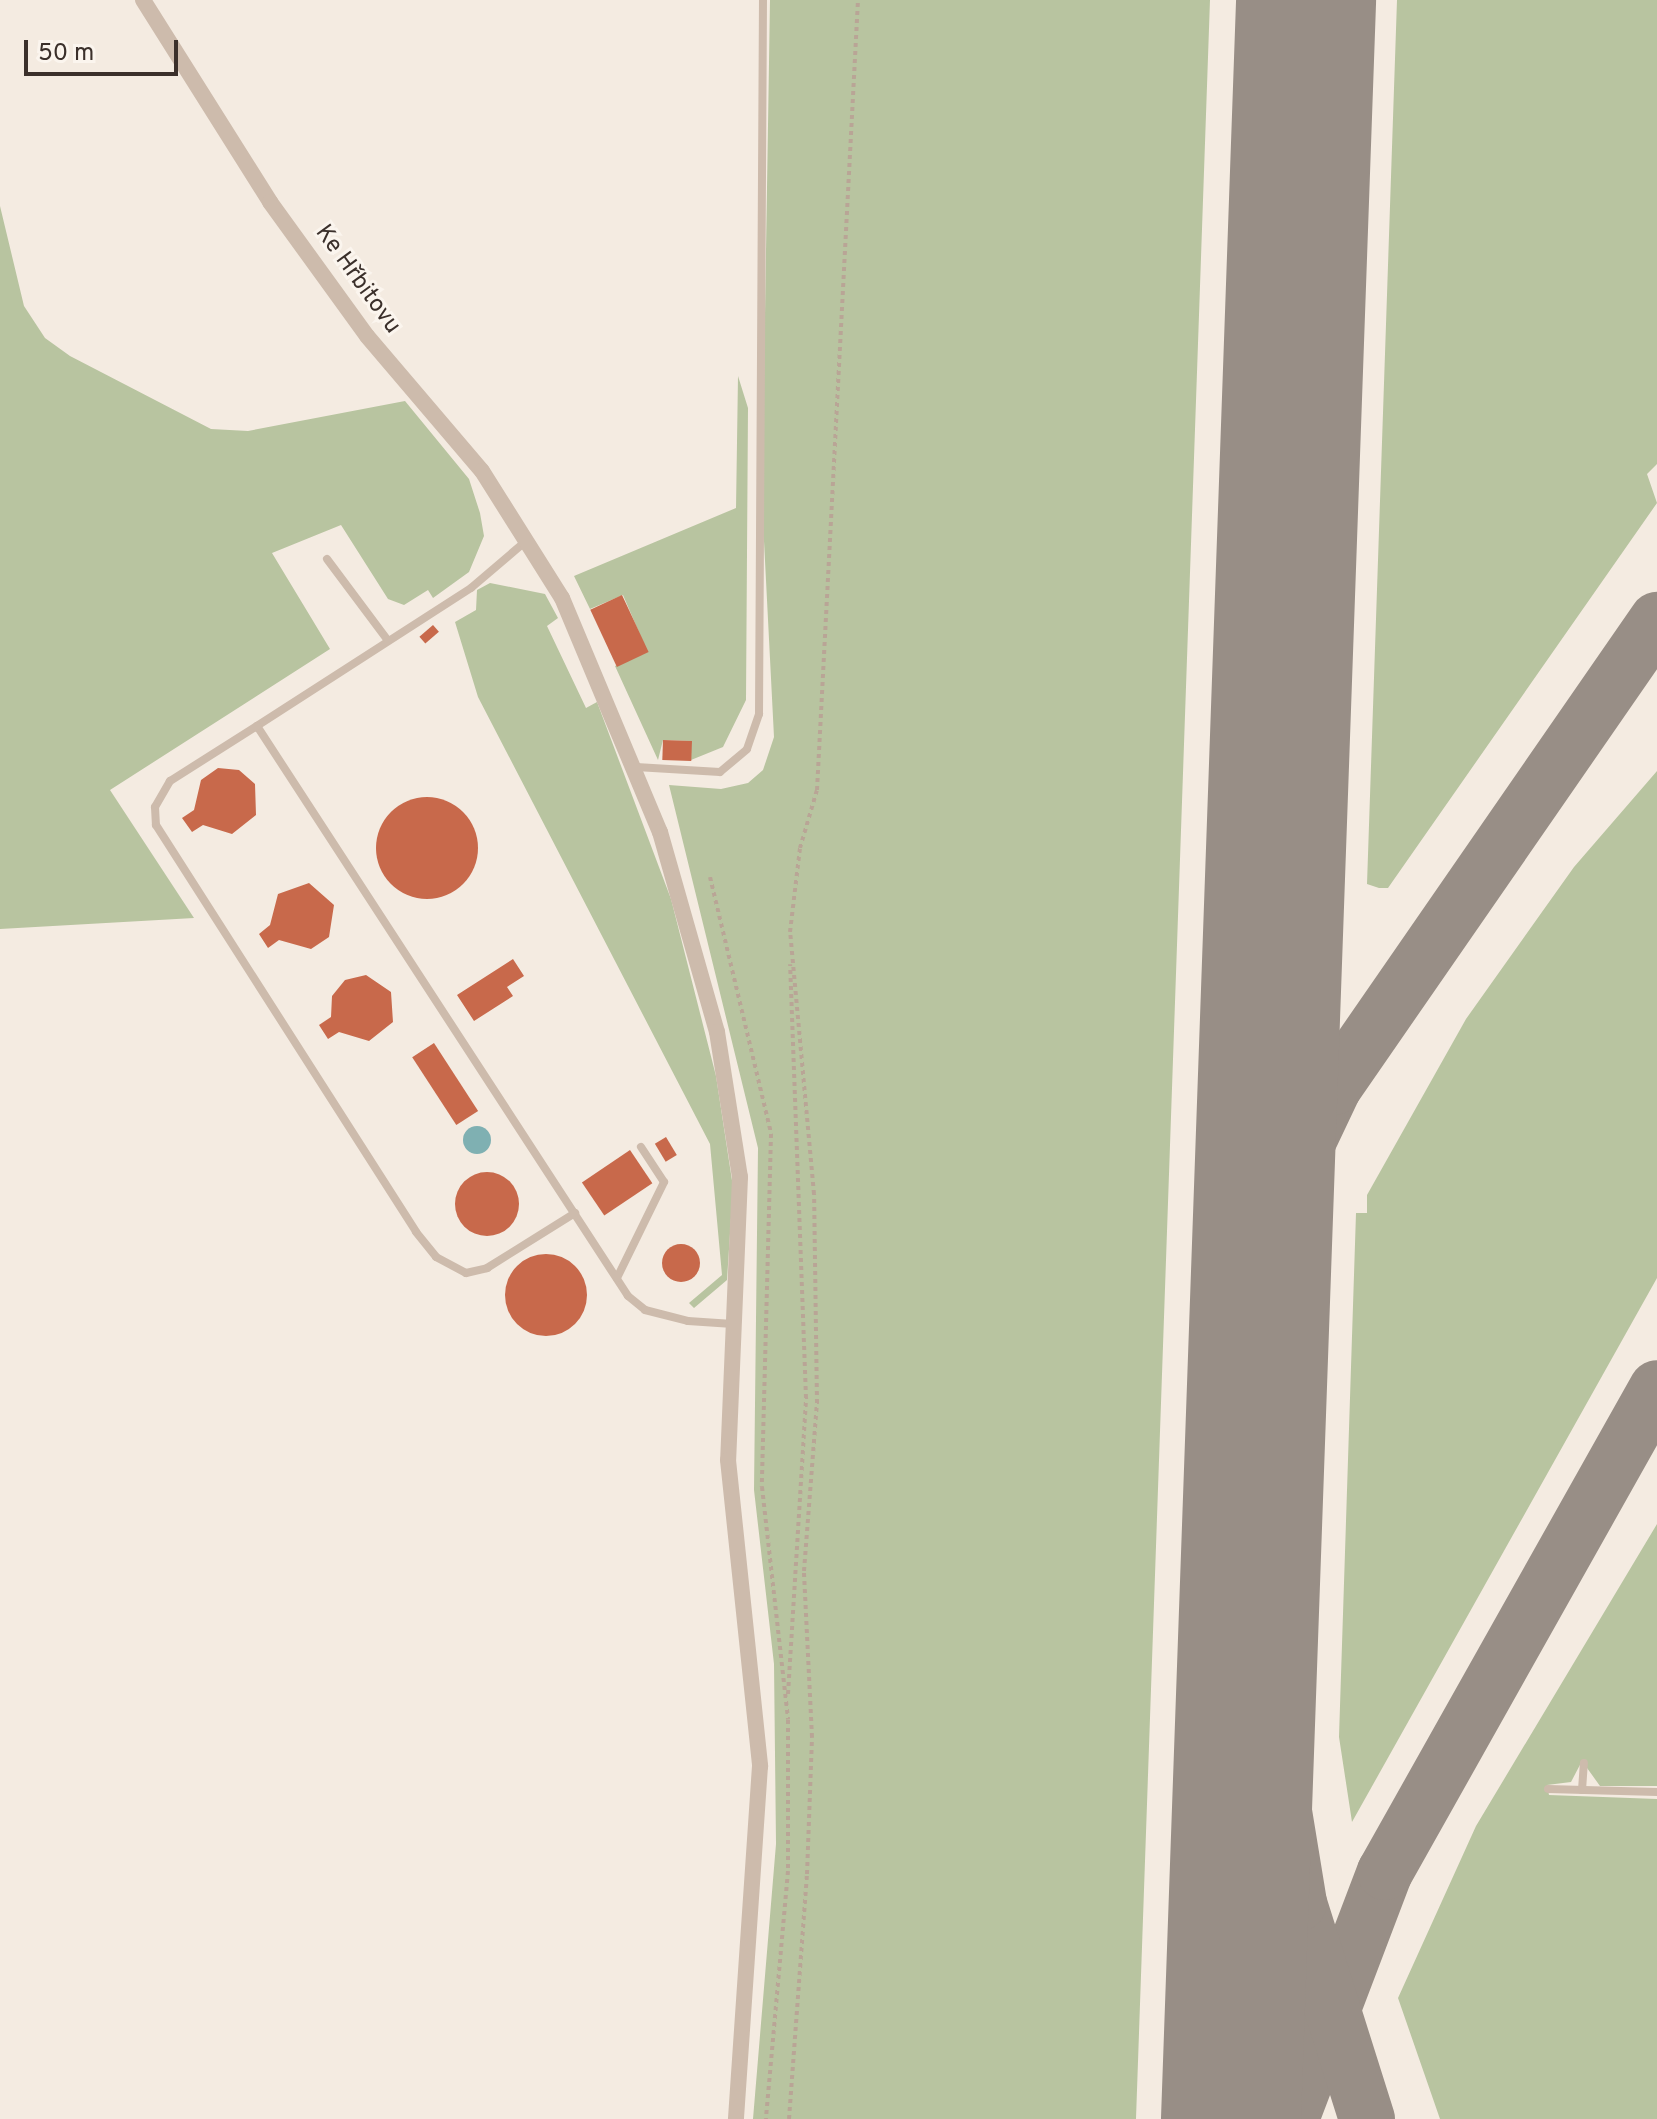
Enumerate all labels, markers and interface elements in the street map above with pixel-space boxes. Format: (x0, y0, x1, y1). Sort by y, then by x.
scale bar (28, 24, 182, 74)
text: 50 m (38, 39, 94, 69)
street label: Ke Hřbitovu (308, 220, 406, 340)

